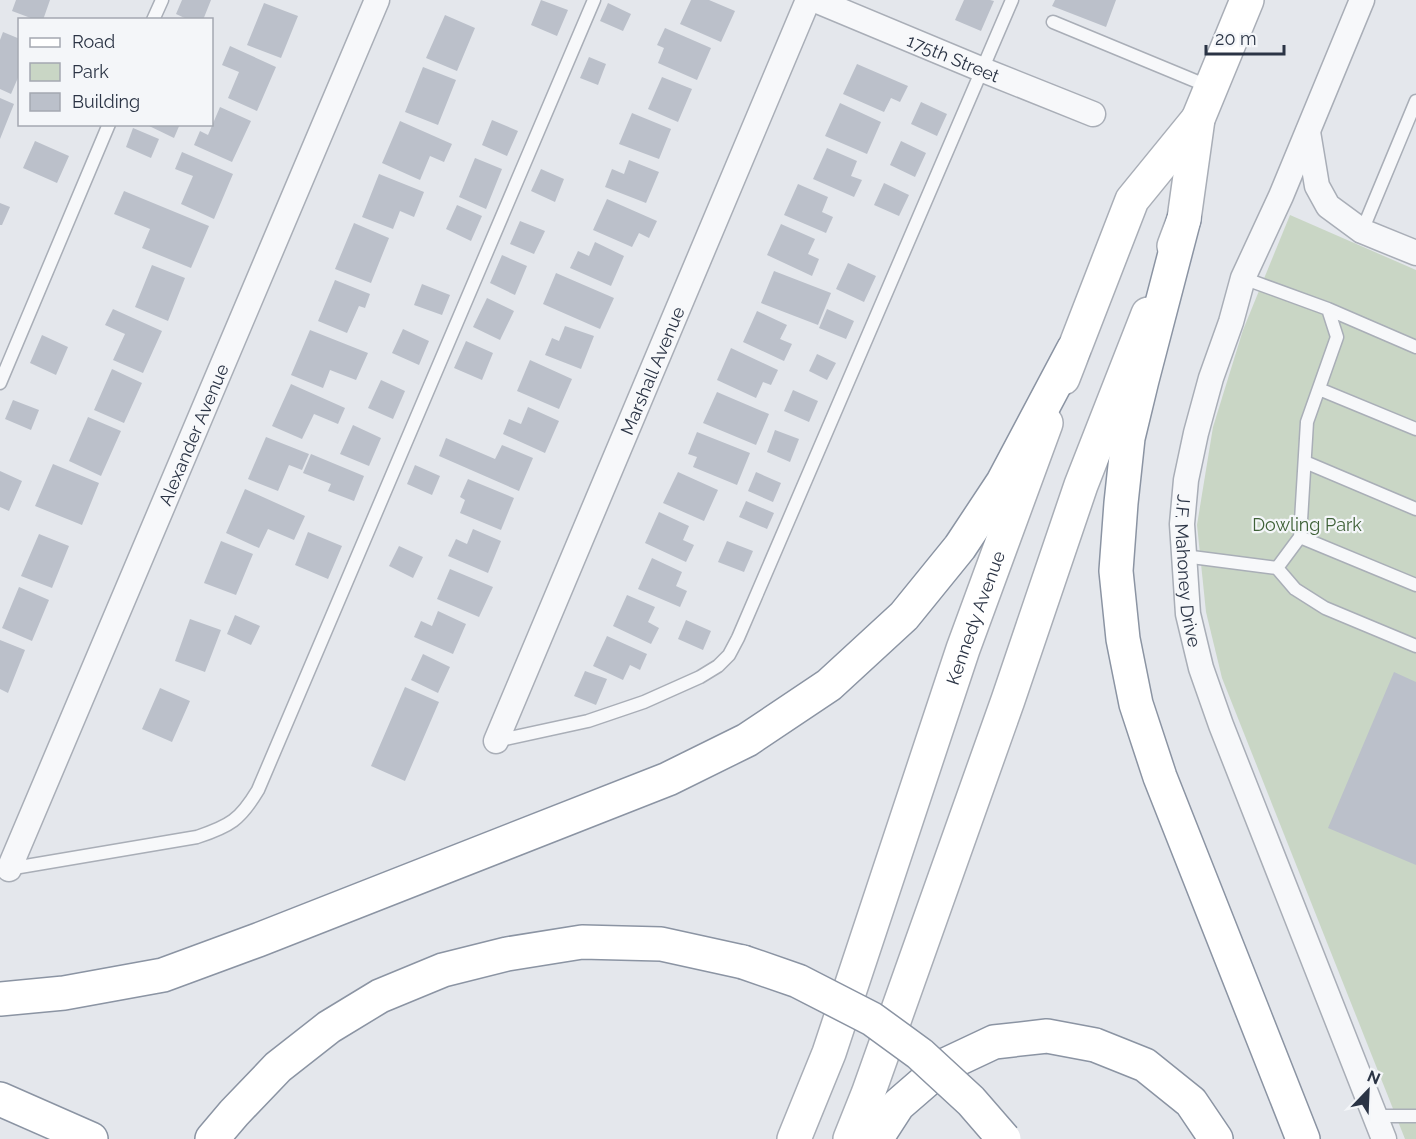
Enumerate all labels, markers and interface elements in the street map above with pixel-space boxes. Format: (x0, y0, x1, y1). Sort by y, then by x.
legend (18, 18, 213, 126)
scale bar (1206, 18, 1284, 56)
text: 20 m (1215, 28, 1257, 49)
street label: 175th Street (904, 29, 1003, 86)
text: Road (72, 31, 115, 52)
text: Park (72, 61, 109, 82)
text: Building (72, 91, 140, 112)
street label: Marshall Avenue (616, 303, 688, 438)
street label: Alexander Avenue (154, 360, 232, 508)
street label: J.F. Mahoney Drive (1171, 494, 1206, 650)
park label: Dowling Park (1252, 514, 1362, 535)
street label: Kennedy Avenue (941, 547, 1009, 687)
north arrow (1338, 1061, 1398, 1121)
text: N (1364, 1067, 1383, 1089)

